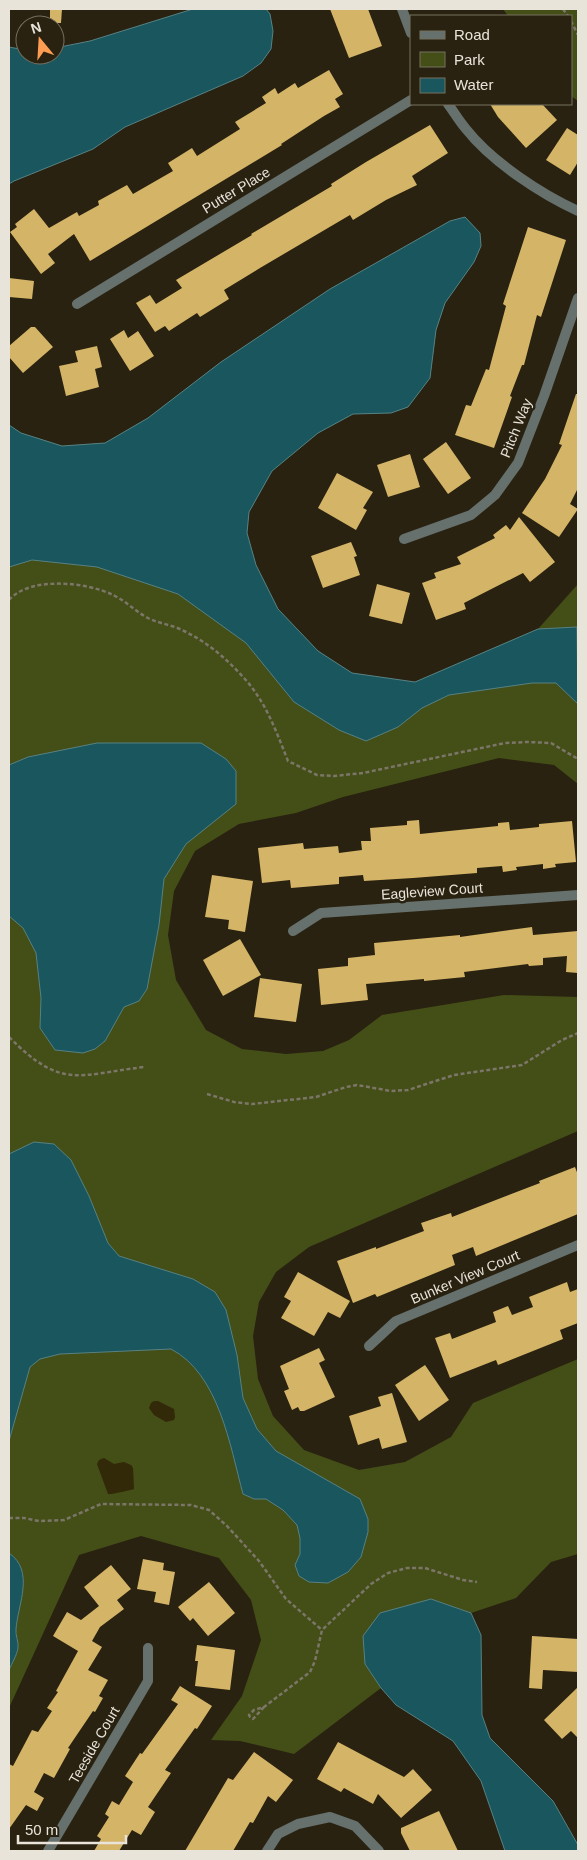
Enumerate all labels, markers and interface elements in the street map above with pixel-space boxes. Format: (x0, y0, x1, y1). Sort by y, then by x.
north arrow (15, 15, 65, 65)
legend (410, 15, 572, 105)
text: N (29, 18, 43, 37)
text: Road (454, 26, 490, 43)
text: Park (454, 51, 485, 68)
text: Water (454, 76, 493, 93)
street label: Putter Place (199, 163, 273, 216)
street label: Pitch Way (497, 396, 535, 460)
street label: Eagleview Court (381, 879, 484, 903)
street label: Bunker View Court (408, 1247, 522, 1307)
street label: Teeside Court (65, 1704, 123, 1786)
scale bar (18, 1812, 125, 1844)
text: 50 m (25, 1821, 58, 1838)

